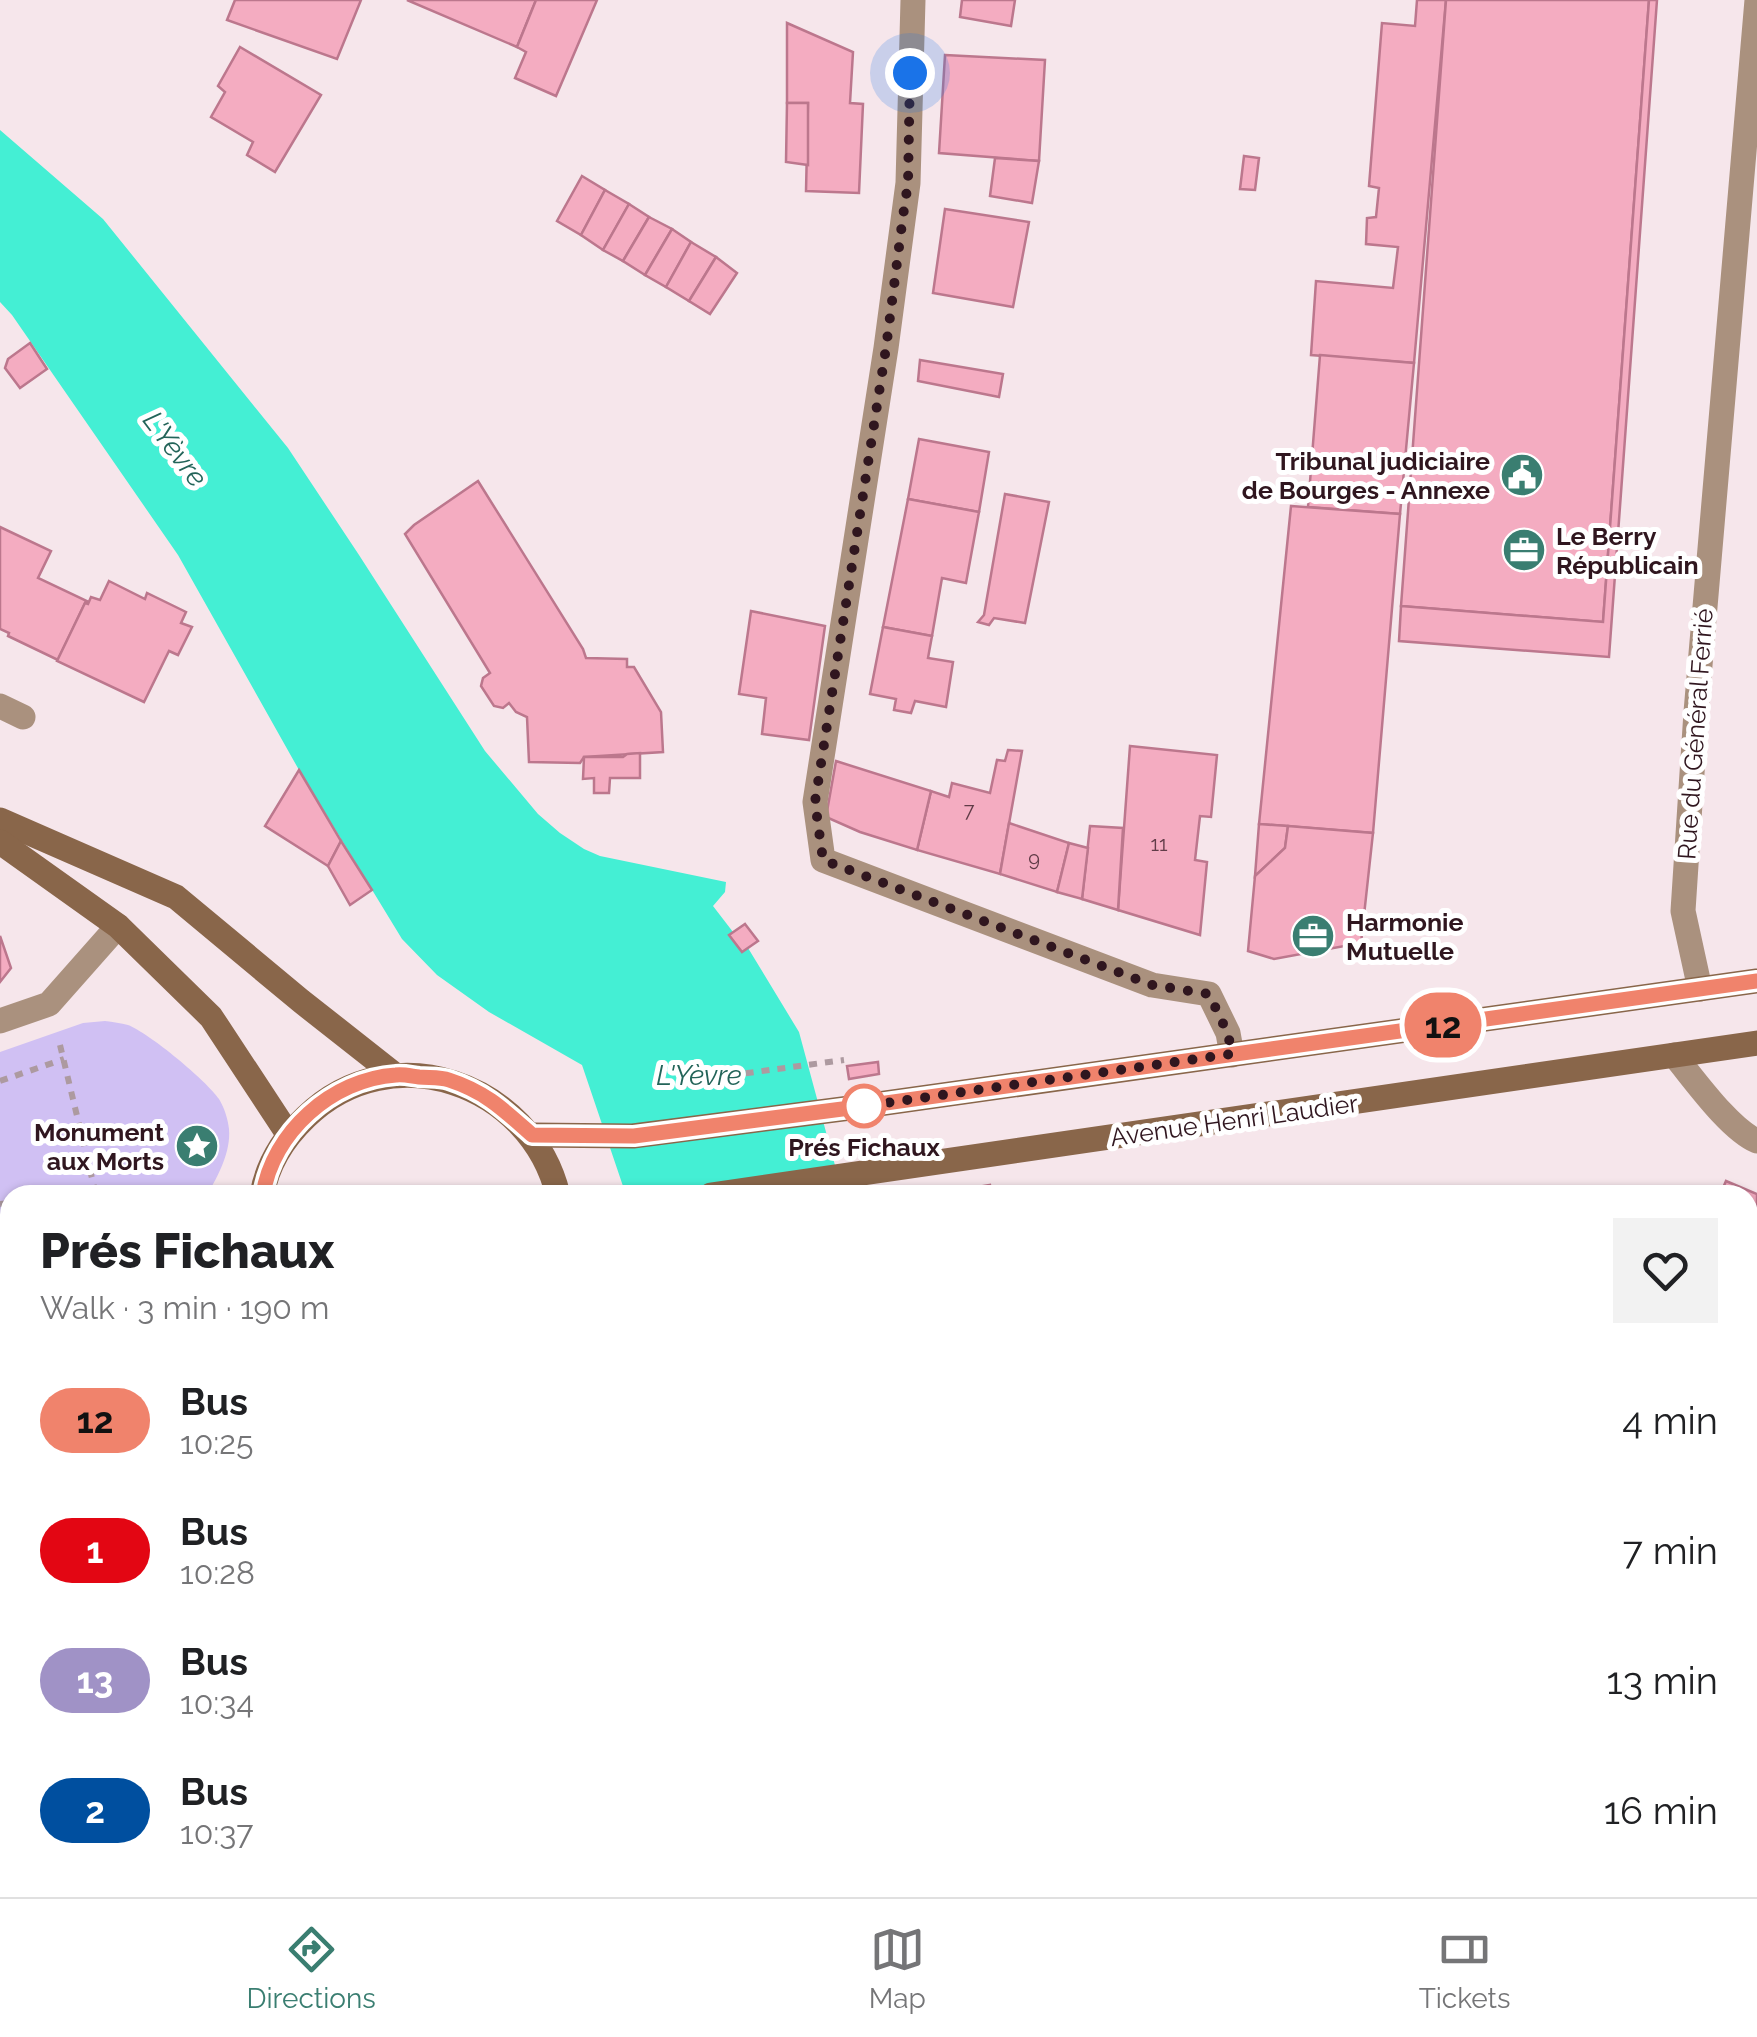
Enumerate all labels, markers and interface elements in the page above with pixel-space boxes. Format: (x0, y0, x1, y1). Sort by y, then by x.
your location (885, 48, 935, 98)
water label: L'Yèvre (136, 405, 214, 493)
place label: Tribunal judiciaire de Bourges - Annexe (1242, 446, 1490, 505)
public building icon: Tribunal judiciaire de Bourges - Annexe (1499, 452, 1545, 498)
place label: Le Berry Républicain (1556, 521, 1699, 580)
office icon: Le Berry Républicain (1501, 527, 1547, 573)
street label: Rue du Général Ferrié (1671, 607, 1719, 861)
house number: 7 (964, 798, 975, 822)
house number: 11 (1150, 832, 1168, 856)
house number: 9 (1028, 847, 1040, 871)
place label: Harmonie Mutuelle (1346, 907, 1463, 966)
office icon: Harmonie Mutuelle (1290, 913, 1336, 959)
line badge: 12 (1398, 992, 1488, 1058)
text: 12 (1424, 1005, 1462, 1046)
water label: L'Yèvre (656, 1059, 742, 1092)
marker: Prés Fichaux (843, 1085, 885, 1127)
street label: Avenue Henri Laudier (1108, 1088, 1360, 1152)
place label: Monument aux Morts (34, 1117, 164, 1176)
place icon: Monument aux Morts (174, 1123, 220, 1169)
place label: Prés Fichaux (788, 1132, 940, 1162)
button: heart (1613, 1218, 1718, 1323)
text: Prés Fichaux (40, 1223, 334, 1279)
text: Walk · 3 min · 190 m (40, 1289, 330, 1326)
text: Bus (180, 1379, 248, 1424)
text: 4 min (1622, 1398, 1718, 1443)
text: 12 (76, 1400, 114, 1441)
text: 10:25 (180, 1424, 253, 1461)
text: Bus (180, 1509, 248, 1554)
text: 7 min (1623, 1528, 1718, 1573)
text: 1 (86, 1530, 104, 1571)
text: 10:28 (180, 1554, 255, 1591)
text: Bus (180, 1639, 248, 1684)
text: 13 min (1606, 1658, 1718, 1703)
text: 13 (77, 1660, 113, 1701)
text: 10:34 (180, 1684, 254, 1721)
text: Bus (180, 1769, 248, 1814)
text: 16 min (1604, 1788, 1718, 1833)
text: 2 (85, 1790, 105, 1831)
text: 10:37 (180, 1814, 253, 1851)
tab: Directions (246, 1922, 376, 2015)
tab: Map (869, 1922, 926, 2015)
tab: Tickets (1419, 1922, 1511, 2015)

